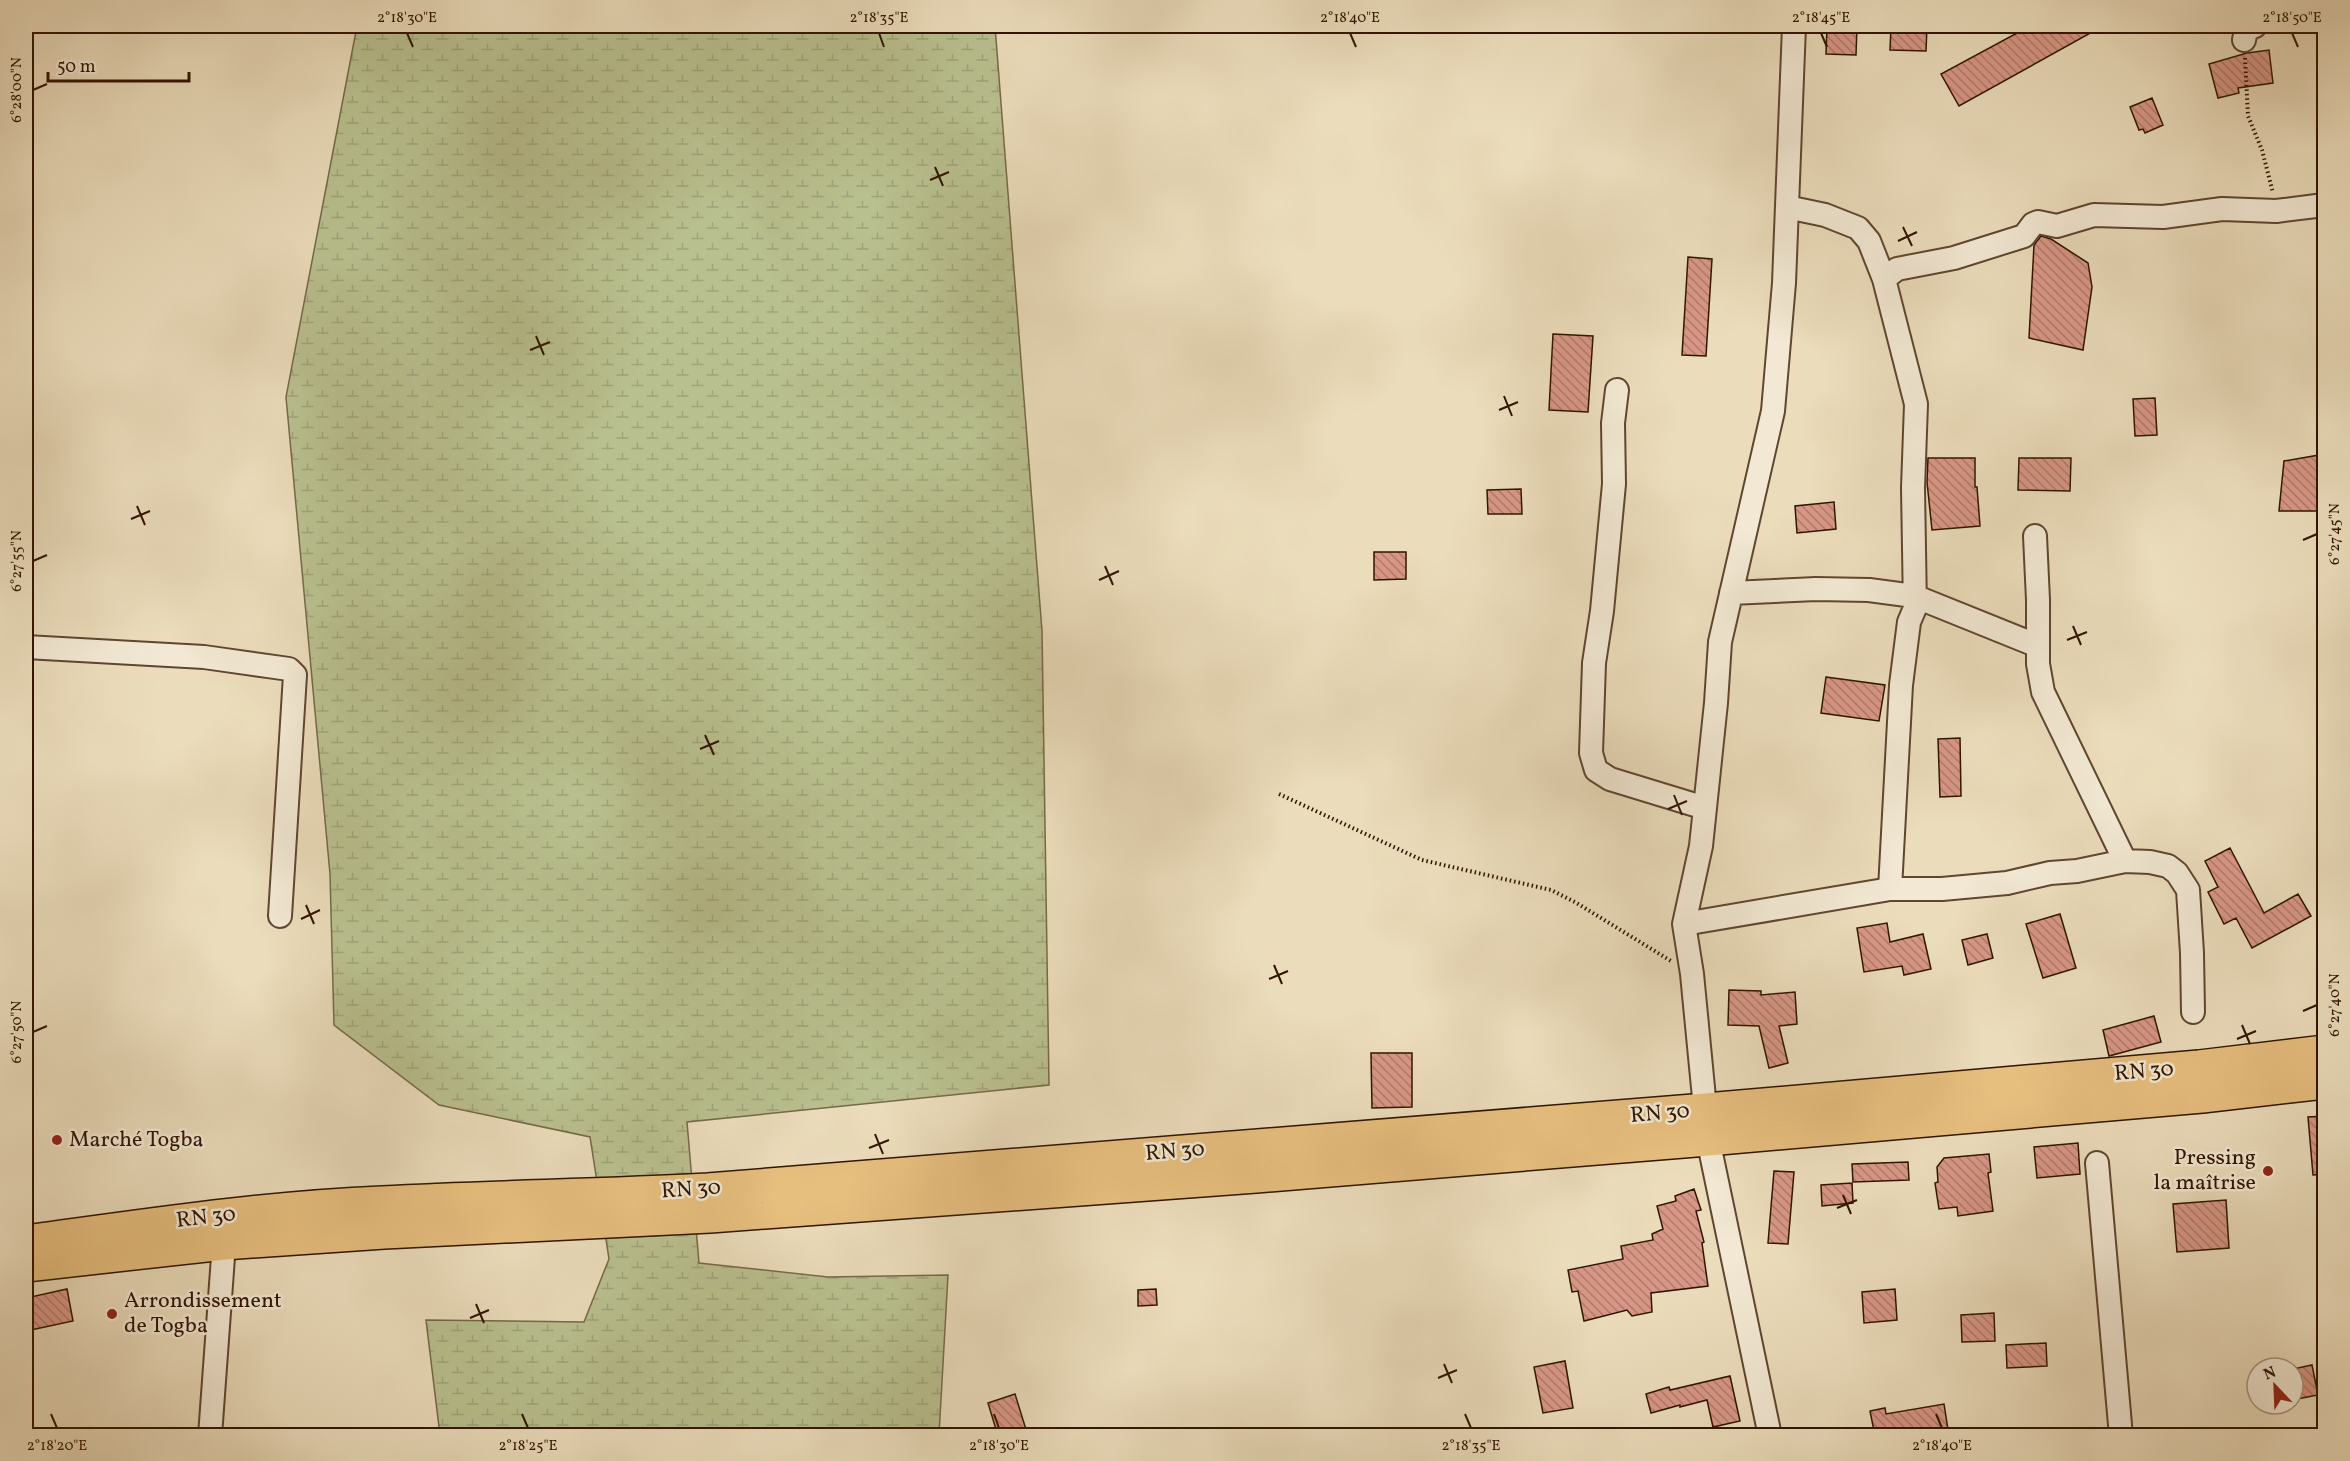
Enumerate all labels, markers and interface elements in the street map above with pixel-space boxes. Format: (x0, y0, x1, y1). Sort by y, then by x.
text: 2°18'30"E (377, 8, 437, 29)
text: 2°18'35"E (850, 8, 908, 29)
text: 2°18'40"E (1320, 8, 1380, 29)
text: 2°18'45"E (1792, 8, 1850, 29)
text: 2°18'50"E (2262, 8, 2322, 29)
scale bar (48, 45, 189, 83)
text: 50 m (57, 55, 96, 80)
text: 6°28'00"N (7, 57, 28, 123)
text: 6°27'45"N (2325, 503, 2346, 565)
text: 6°27'55"N (7, 530, 28, 592)
text: 6°27'40"N (2325, 973, 2346, 1037)
text: 6°27'50"N (7, 1001, 28, 1063)
street label: RN 30 (2113, 1054, 2175, 1090)
street label: RN 30 (1629, 1096, 1691, 1132)
place label: Marché Togba (69, 1125, 204, 1156)
marker: Marché Togba (50, 1133, 64, 1147)
street label: RN 30 (1144, 1134, 1206, 1170)
place label: Pressing la maîtrise (2154, 1143, 2256, 1199)
marker: Pressing la maîtrise (2261, 1164, 2275, 1178)
street label: RN 30 (660, 1172, 722, 1208)
street label: RN 30 (174, 1199, 238, 1237)
place label: Arrondissement de Togba (124, 1286, 282, 1342)
marker: Arrondissement de Togba (105, 1307, 119, 1321)
north arrow (2245, 1356, 2305, 1416)
text: N (2260, 1361, 2280, 1386)
text: 2°18'20"E (27, 1436, 87, 1457)
text: 2°18'25"E (498, 1436, 558, 1457)
text: 2°18'30"E (969, 1436, 1029, 1457)
text: 2°18'35"E (1442, 1436, 1500, 1457)
text: 2°18'40"E (1912, 1436, 1972, 1457)

